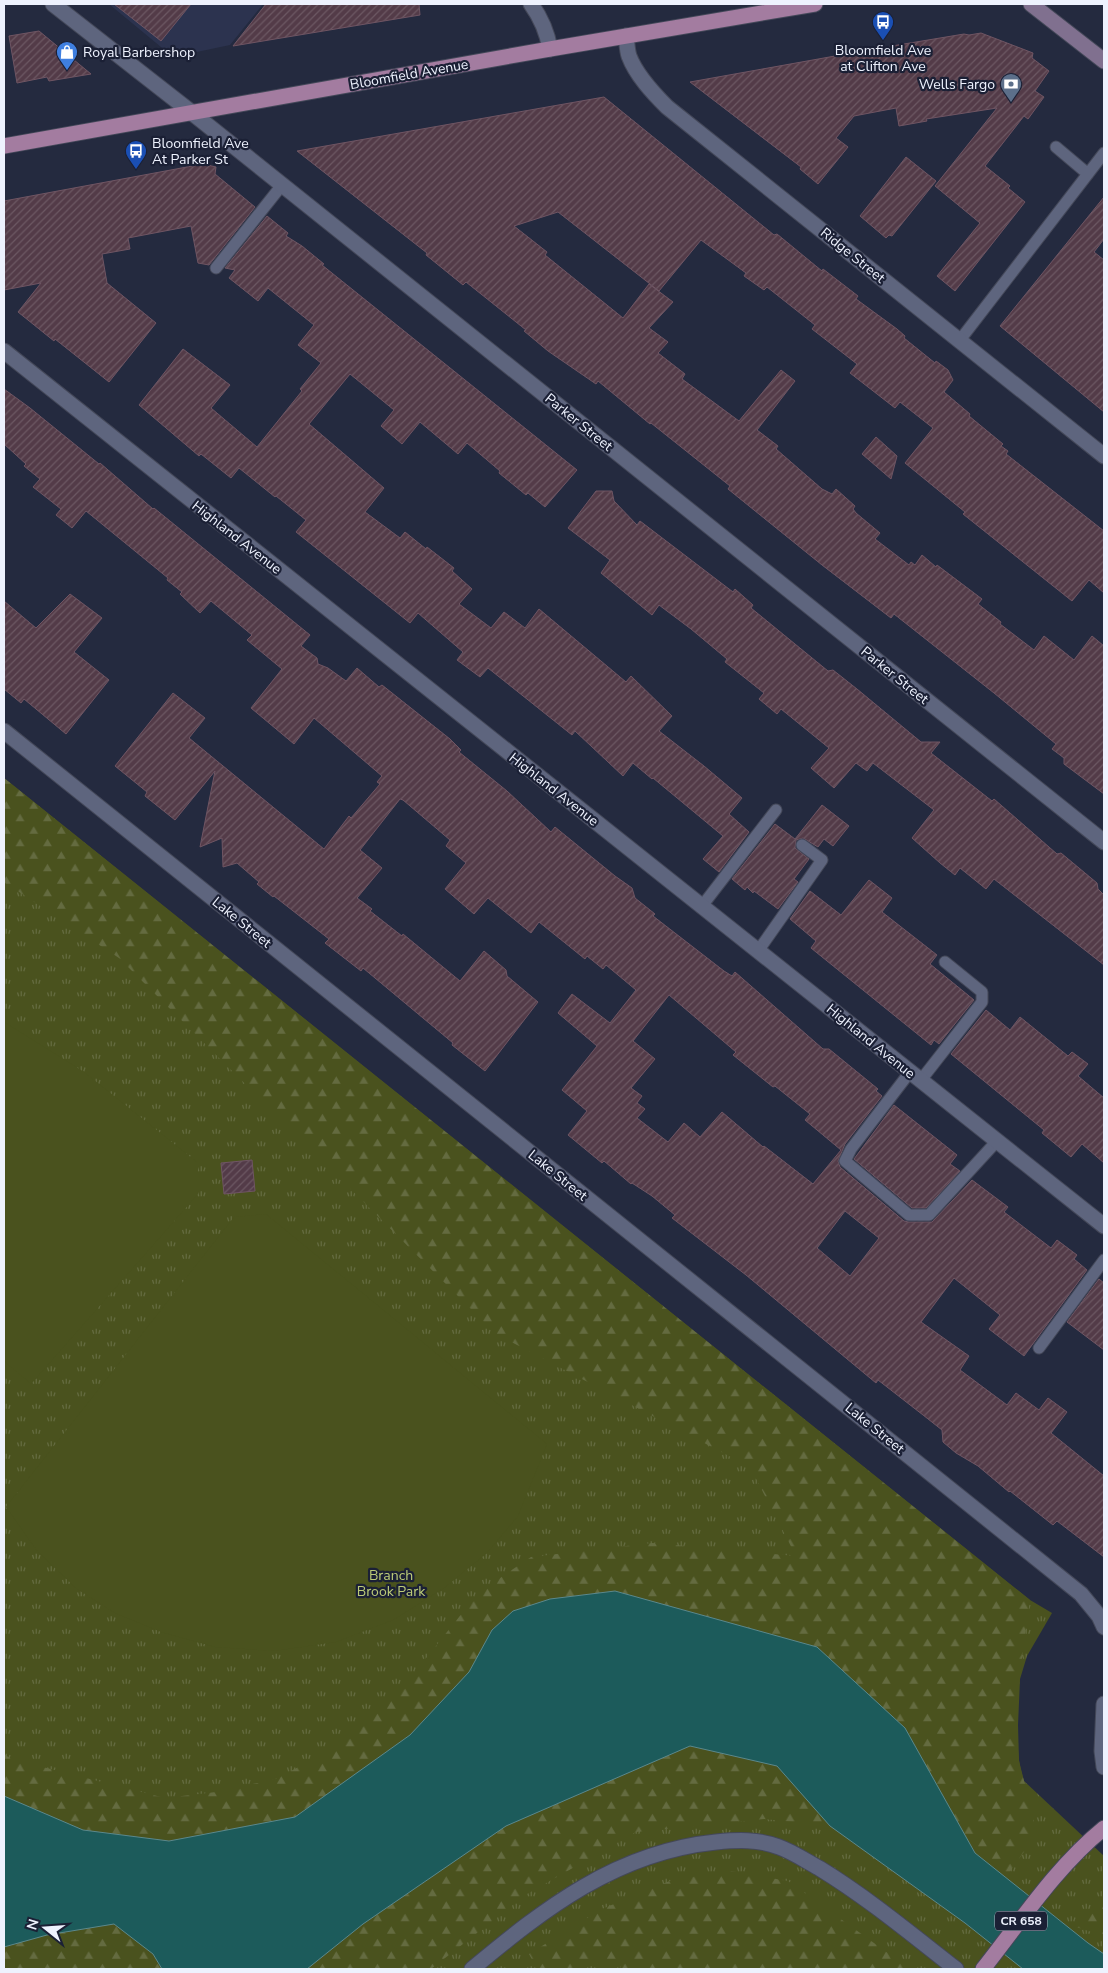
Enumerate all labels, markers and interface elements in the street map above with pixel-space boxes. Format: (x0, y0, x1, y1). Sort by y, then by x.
bus stop icon: Bloomfield Ave at Clifton Ave (871, 10, 895, 41)
shop icon: Royal Barbershop (55, 40, 79, 71)
place label: Bloomfield Ave at Clifton Ave (835, 41, 931, 76)
place label: Royal Barbershop (83, 43, 195, 62)
street label: Bloomfield Avenue (348, 55, 470, 94)
bank icon: Wells Fargo (999, 72, 1023, 103)
place label: Wells Fargo (919, 75, 995, 94)
place label: Bloomfield Ave At Parker St (152, 134, 249, 169)
bus stop icon: Bloomfield Ave At Parker St (124, 139, 148, 170)
street label: Ridge Street (816, 223, 889, 287)
street label: Parker Street (541, 389, 617, 456)
street label: Highland Avenue (188, 496, 285, 578)
street label: Parker Street (857, 642, 933, 709)
street label: Highland Avenue (505, 748, 602, 830)
street label: Lake Street (208, 893, 275, 952)
street label: Highland Avenue (822, 1000, 919, 1083)
street label: Lake Street (524, 1146, 591, 1205)
street label: Lake Street (841, 1399, 908, 1458)
park label: Branch Brook Park (357, 1566, 426, 1601)
north arrow (20, 1903, 70, 1953)
road number: CR 658 (995, 1912, 1047, 1930)
text: N (22, 1917, 44, 1932)

